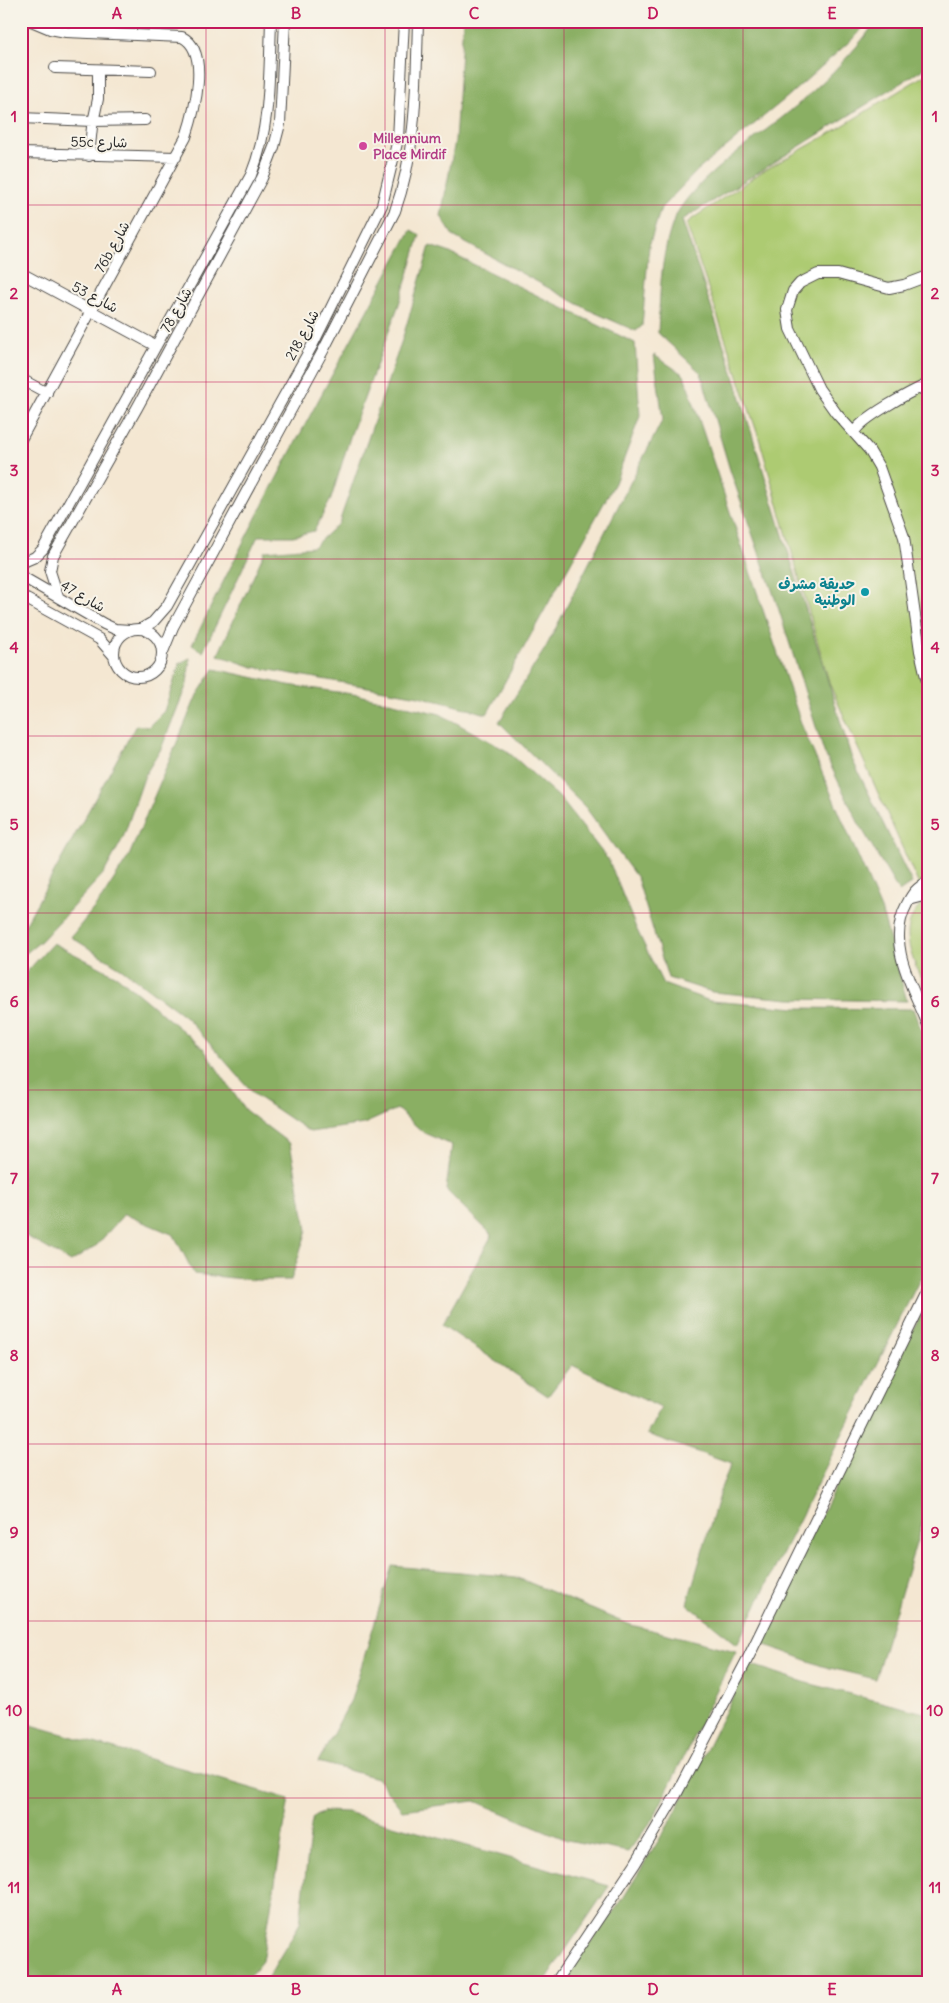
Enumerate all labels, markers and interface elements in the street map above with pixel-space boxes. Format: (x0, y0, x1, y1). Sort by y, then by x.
text: A (112, 3, 122, 23)
text: B (291, 3, 302, 23)
text: C (469, 3, 480, 23)
text: D (647, 3, 659, 23)
text: E (827, 3, 837, 23)
text: 1 (11, 106, 17, 126)
text: 1 (932, 106, 938, 126)
place label: Millennium Place Mirdif (373, 129, 448, 163)
street label: 55c شارع (70, 133, 128, 152)
marker: Millennium Place Mirdif (357, 140, 369, 152)
street label: 76b شارع (91, 218, 134, 276)
street label: شارع 53 (68, 277, 121, 317)
text: 2 (10, 283, 19, 303)
text: 2 (931, 283, 940, 303)
street label: شارع 78 (156, 284, 197, 336)
street label: شارع 218 (281, 307, 324, 364)
text: 3 (9, 460, 19, 480)
text: 3 (930, 460, 940, 480)
place label: حديقة مشرف الوطنية (778, 575, 855, 610)
street label: شارع 47 (57, 576, 108, 617)
marker: حديقة مشرف الوطنية (859, 586, 871, 598)
text: 4 (9, 637, 19, 657)
text: 4 (930, 637, 940, 657)
text: 5 (9, 814, 19, 834)
text: 5 (930, 814, 940, 834)
text: 6 (9, 991, 19, 1011)
text: 6 (930, 991, 940, 1011)
text: 7 (10, 1168, 18, 1188)
text: 7 (931, 1168, 939, 1188)
text: 8 (9, 1345, 19, 1365)
text: 8 (930, 1345, 940, 1365)
text: 9 (9, 1522, 19, 1542)
text: 9 (930, 1522, 940, 1542)
text: 10 (6, 1700, 22, 1720)
text: 10 (927, 1700, 943, 1720)
text: 11 (8, 1877, 20, 1897)
text: 11 (929, 1877, 941, 1897)
text: A (112, 1979, 122, 1999)
text: B (291, 1979, 302, 1999)
text: C (469, 1979, 480, 1999)
text: D (647, 1979, 659, 1999)
text: E (827, 1979, 837, 1999)

